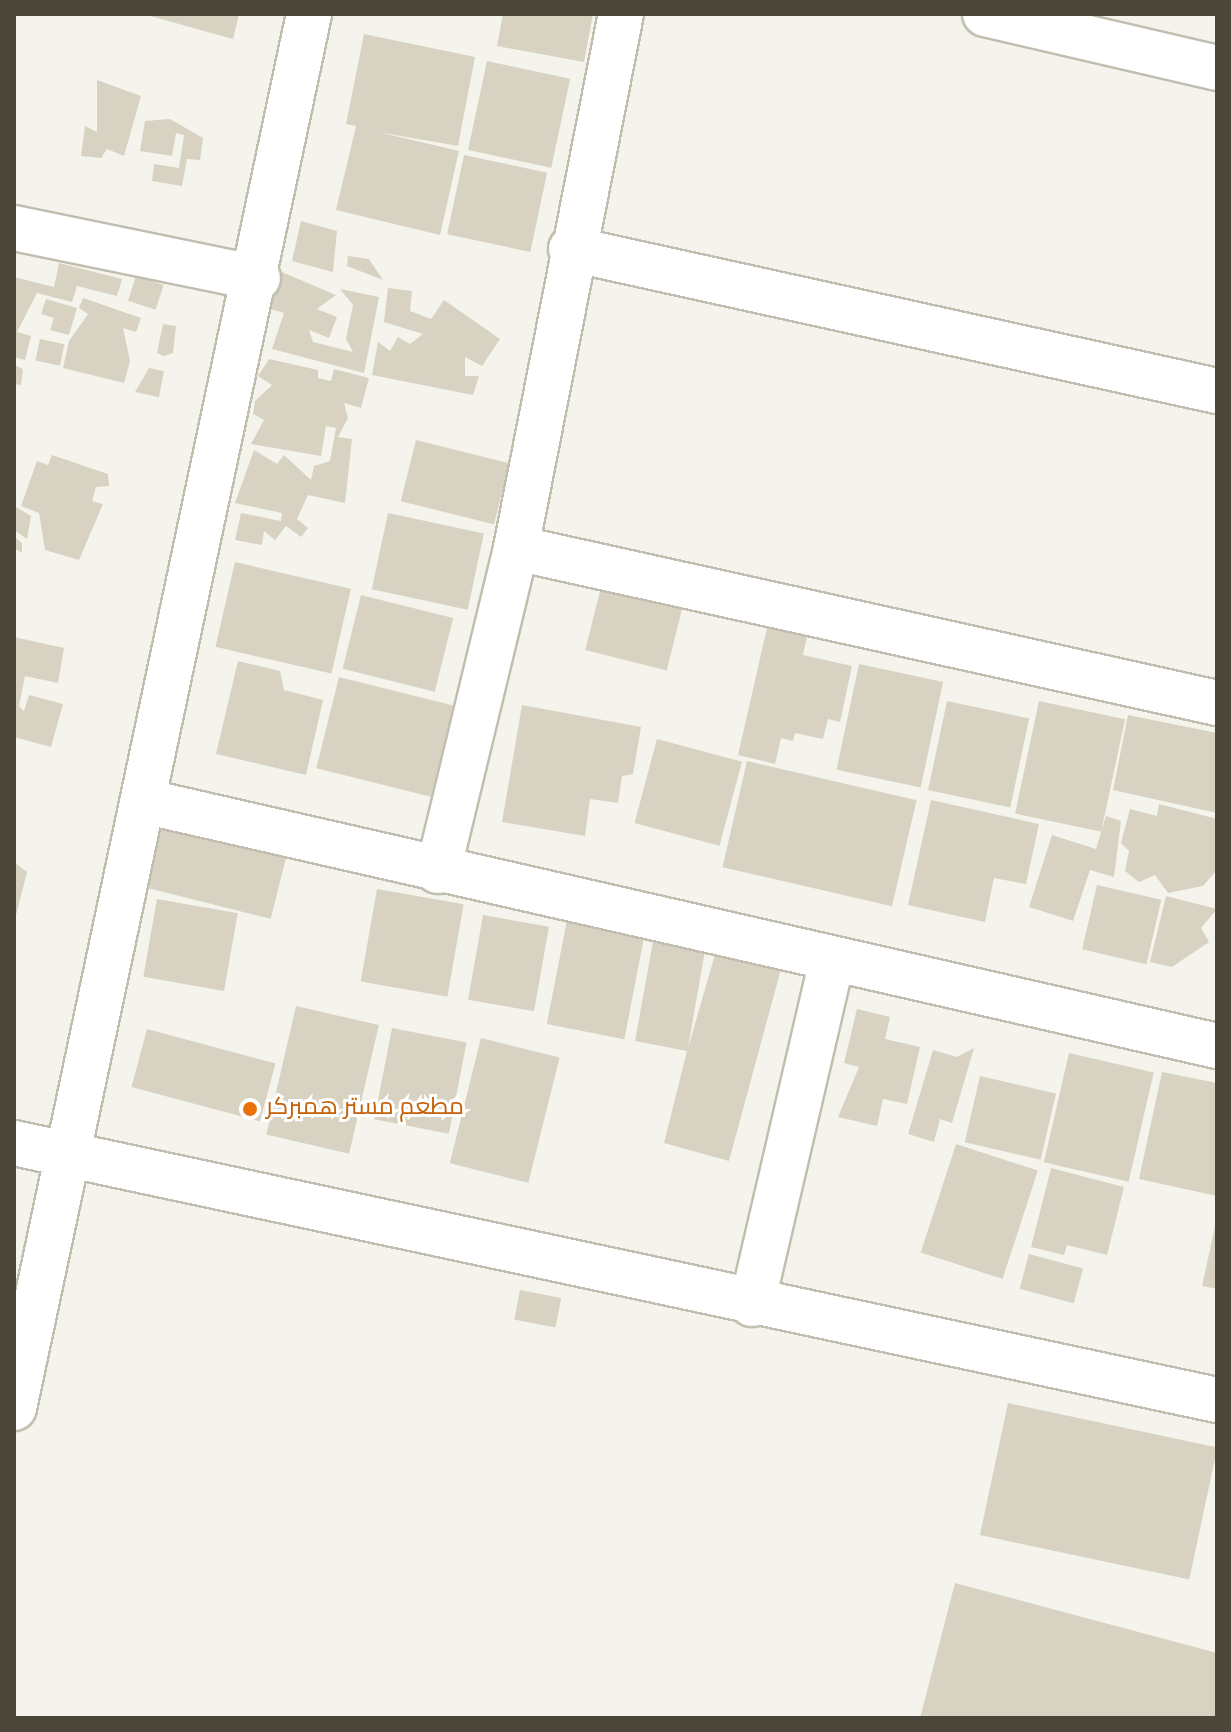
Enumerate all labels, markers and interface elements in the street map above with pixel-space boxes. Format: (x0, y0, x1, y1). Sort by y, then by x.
place label: مطعم مستر همبركر (266, 1095, 464, 1123)
marker: مطعم مستر همبركر (241, 1100, 259, 1118)

